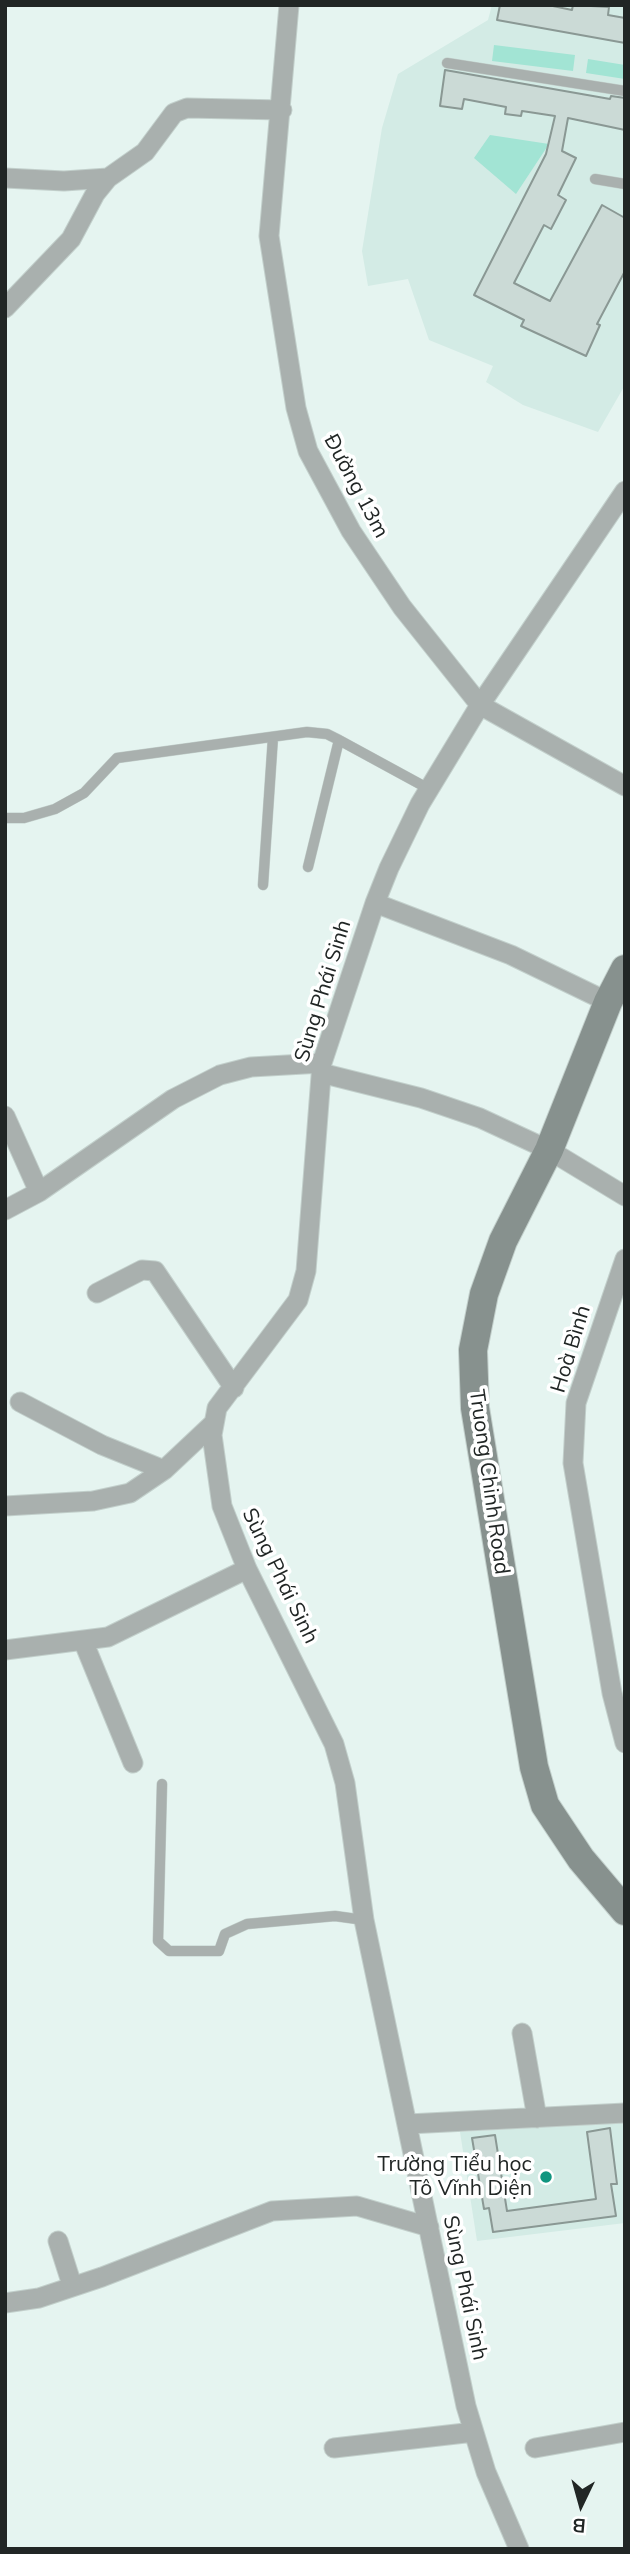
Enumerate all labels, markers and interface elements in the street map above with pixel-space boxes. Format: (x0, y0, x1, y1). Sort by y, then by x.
street label: Đường 13m (318, 430, 394, 542)
street label: Sùng Phái Sinh (289, 917, 357, 1065)
street label: Hoà Bình (546, 1302, 596, 1396)
street label: Truong Chinh Road (464, 1388, 514, 1576)
street label: Sùng Phái Sinh (236, 1504, 324, 1648)
place label: Trường Tiểu học Tô Vĩnh Diện (377, 2152, 532, 2202)
marker: Trường Tiểu học Tô Vĩnh Diện (538, 2169, 554, 2185)
street label: Sùng Phái Sinh (437, 2213, 493, 2363)
north arrow (546, 2470, 616, 2540)
text: B (572, 2513, 587, 2538)

